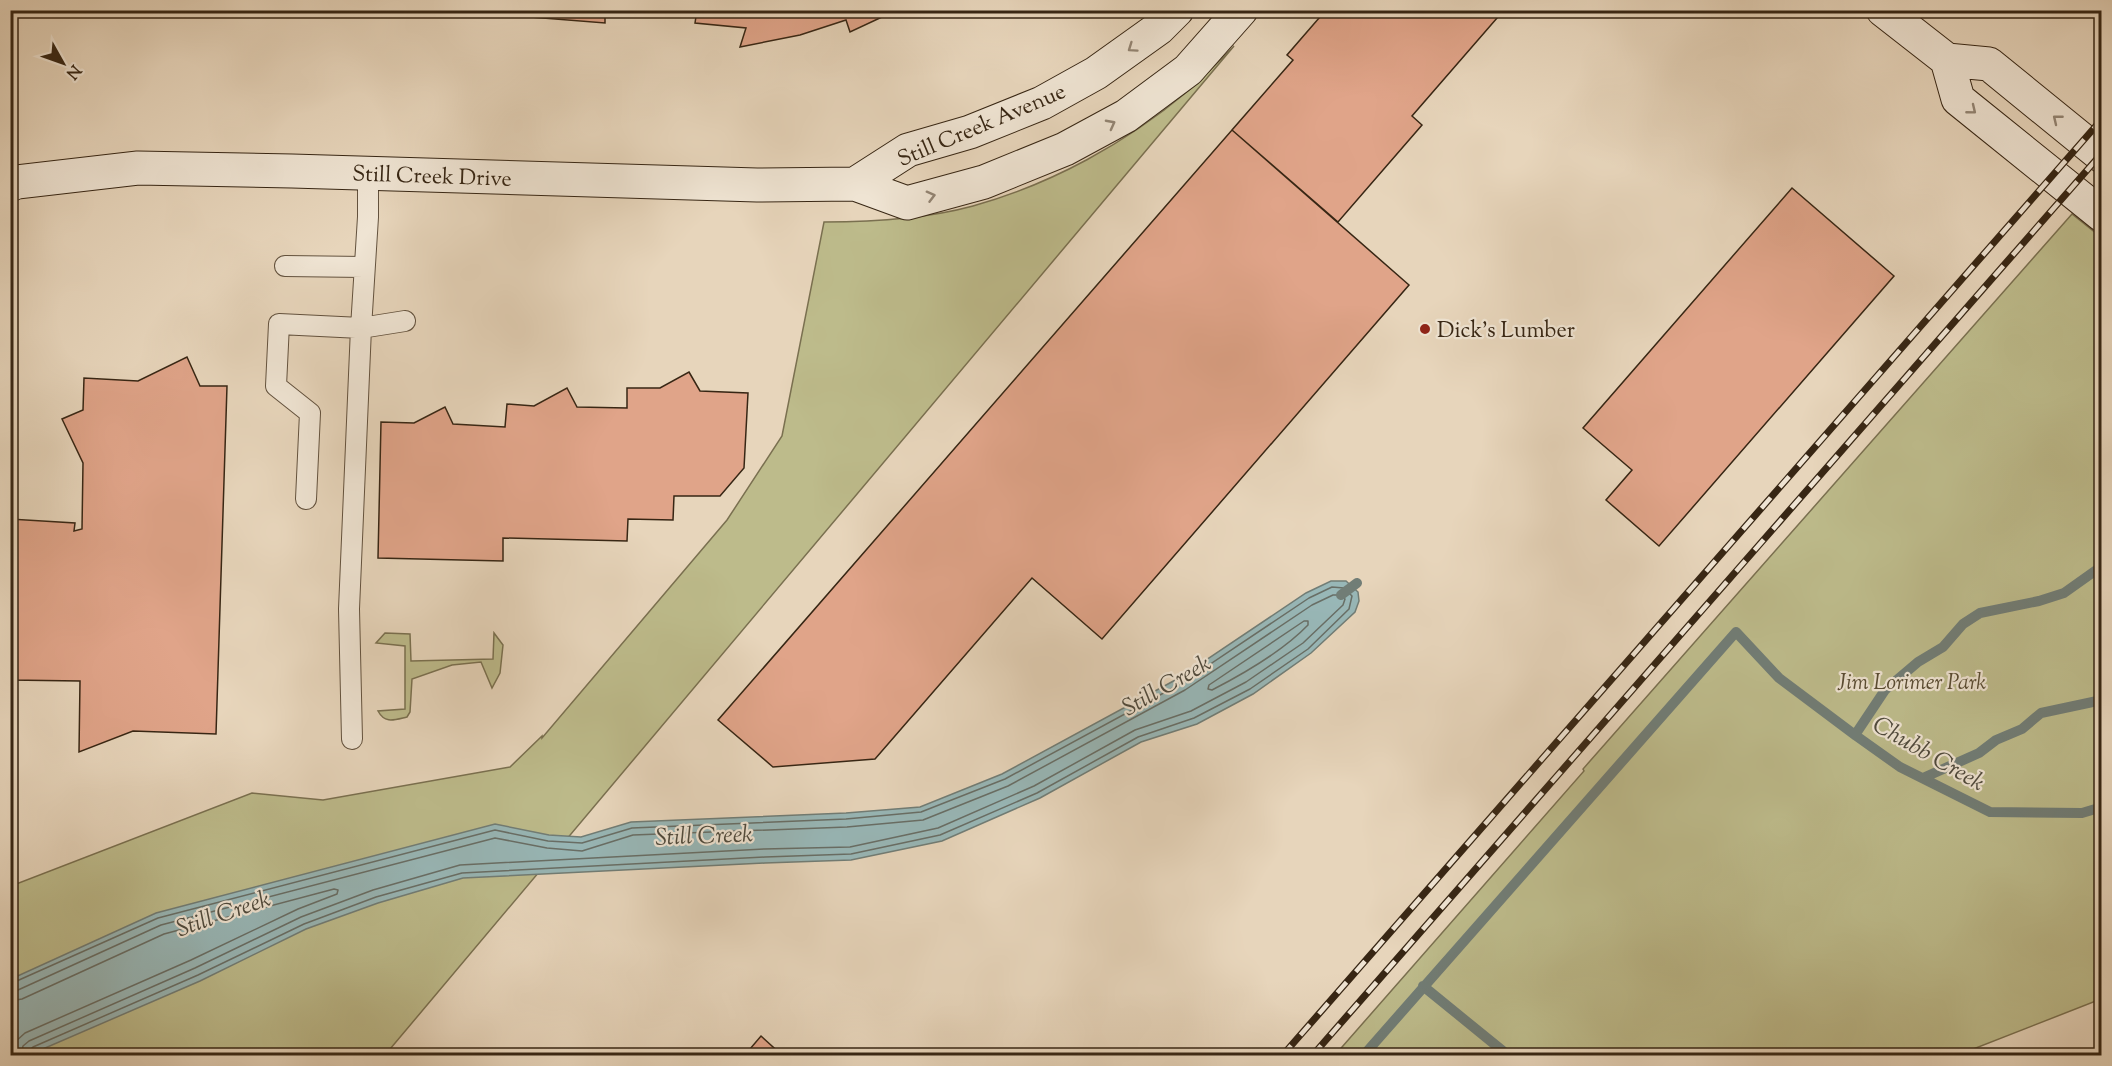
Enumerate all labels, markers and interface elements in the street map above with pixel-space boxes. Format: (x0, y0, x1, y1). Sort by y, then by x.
north arrow (33, 33, 93, 93)
one-way arrow (1127, 40, 1138, 51)
text: N (60, 59, 85, 83)
street label: Still Creek Avenue (893, 77, 1071, 177)
one-way arrow (1965, 103, 1976, 114)
one-way arrow (2052, 115, 2063, 126)
one-way arrow (1105, 120, 1115, 131)
street label: Still Creek Drive (352, 159, 512, 197)
one-way arrow (925, 191, 935, 204)
place label: Dick's Lumber (1437, 316, 1575, 348)
marker: Dick's Lumber (1418, 322, 1432, 336)
water label: Still Creek (1116, 647, 1218, 726)
park label: Jim Lorimer Park (1837, 668, 1986, 700)
water label: Chubb Creek (1865, 709, 1991, 801)
water label: Still Creek (655, 818, 754, 856)
water label: Still Creek (172, 883, 276, 947)

